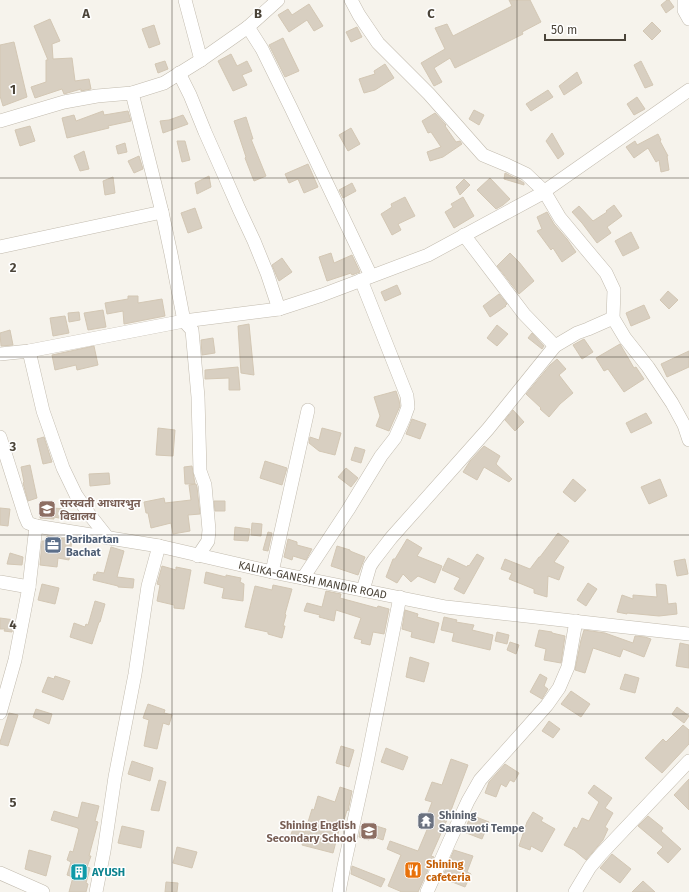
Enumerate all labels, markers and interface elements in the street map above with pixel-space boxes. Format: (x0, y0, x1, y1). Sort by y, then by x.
text: A (81, 6, 90, 21)
text: B (254, 6, 262, 21)
text: C (427, 6, 435, 21)
scale bar (545, 16, 625, 42)
text: 50 m (551, 23, 577, 37)
text: 1 (10, 82, 16, 97)
text: 2 (10, 260, 17, 275)
text: 3 (9, 439, 17, 454)
place label: सरस्वती आधारभुत विद्यालय (60, 497, 141, 523)
school or university icon: सरस्वती आधारभुत विद्यालय (37, 499, 57, 519)
place label: Paribartan Bachat (66, 533, 119, 559)
office icon: Paribartan Bachat (43, 535, 63, 555)
street label: KALIKA-GANESH MANDIR ROAD (237, 558, 388, 602)
text: 4 (9, 617, 17, 632)
text: 5 (10, 795, 17, 810)
place label: Shining Saraswoti Tempe (439, 809, 524, 835)
temple icon: Shining Saraswoti Tempe (416, 811, 436, 831)
place label: Shining English Secondary School (266, 819, 357, 845)
school or university icon: Shining English Secondary School (359, 821, 379, 841)
place label: Shining cafeteria (426, 858, 471, 884)
restaurant icon: Shining cafeteria (403, 860, 423, 880)
building icon: AYUSH (69, 862, 89, 882)
place label: AYUSH (91, 866, 125, 879)

